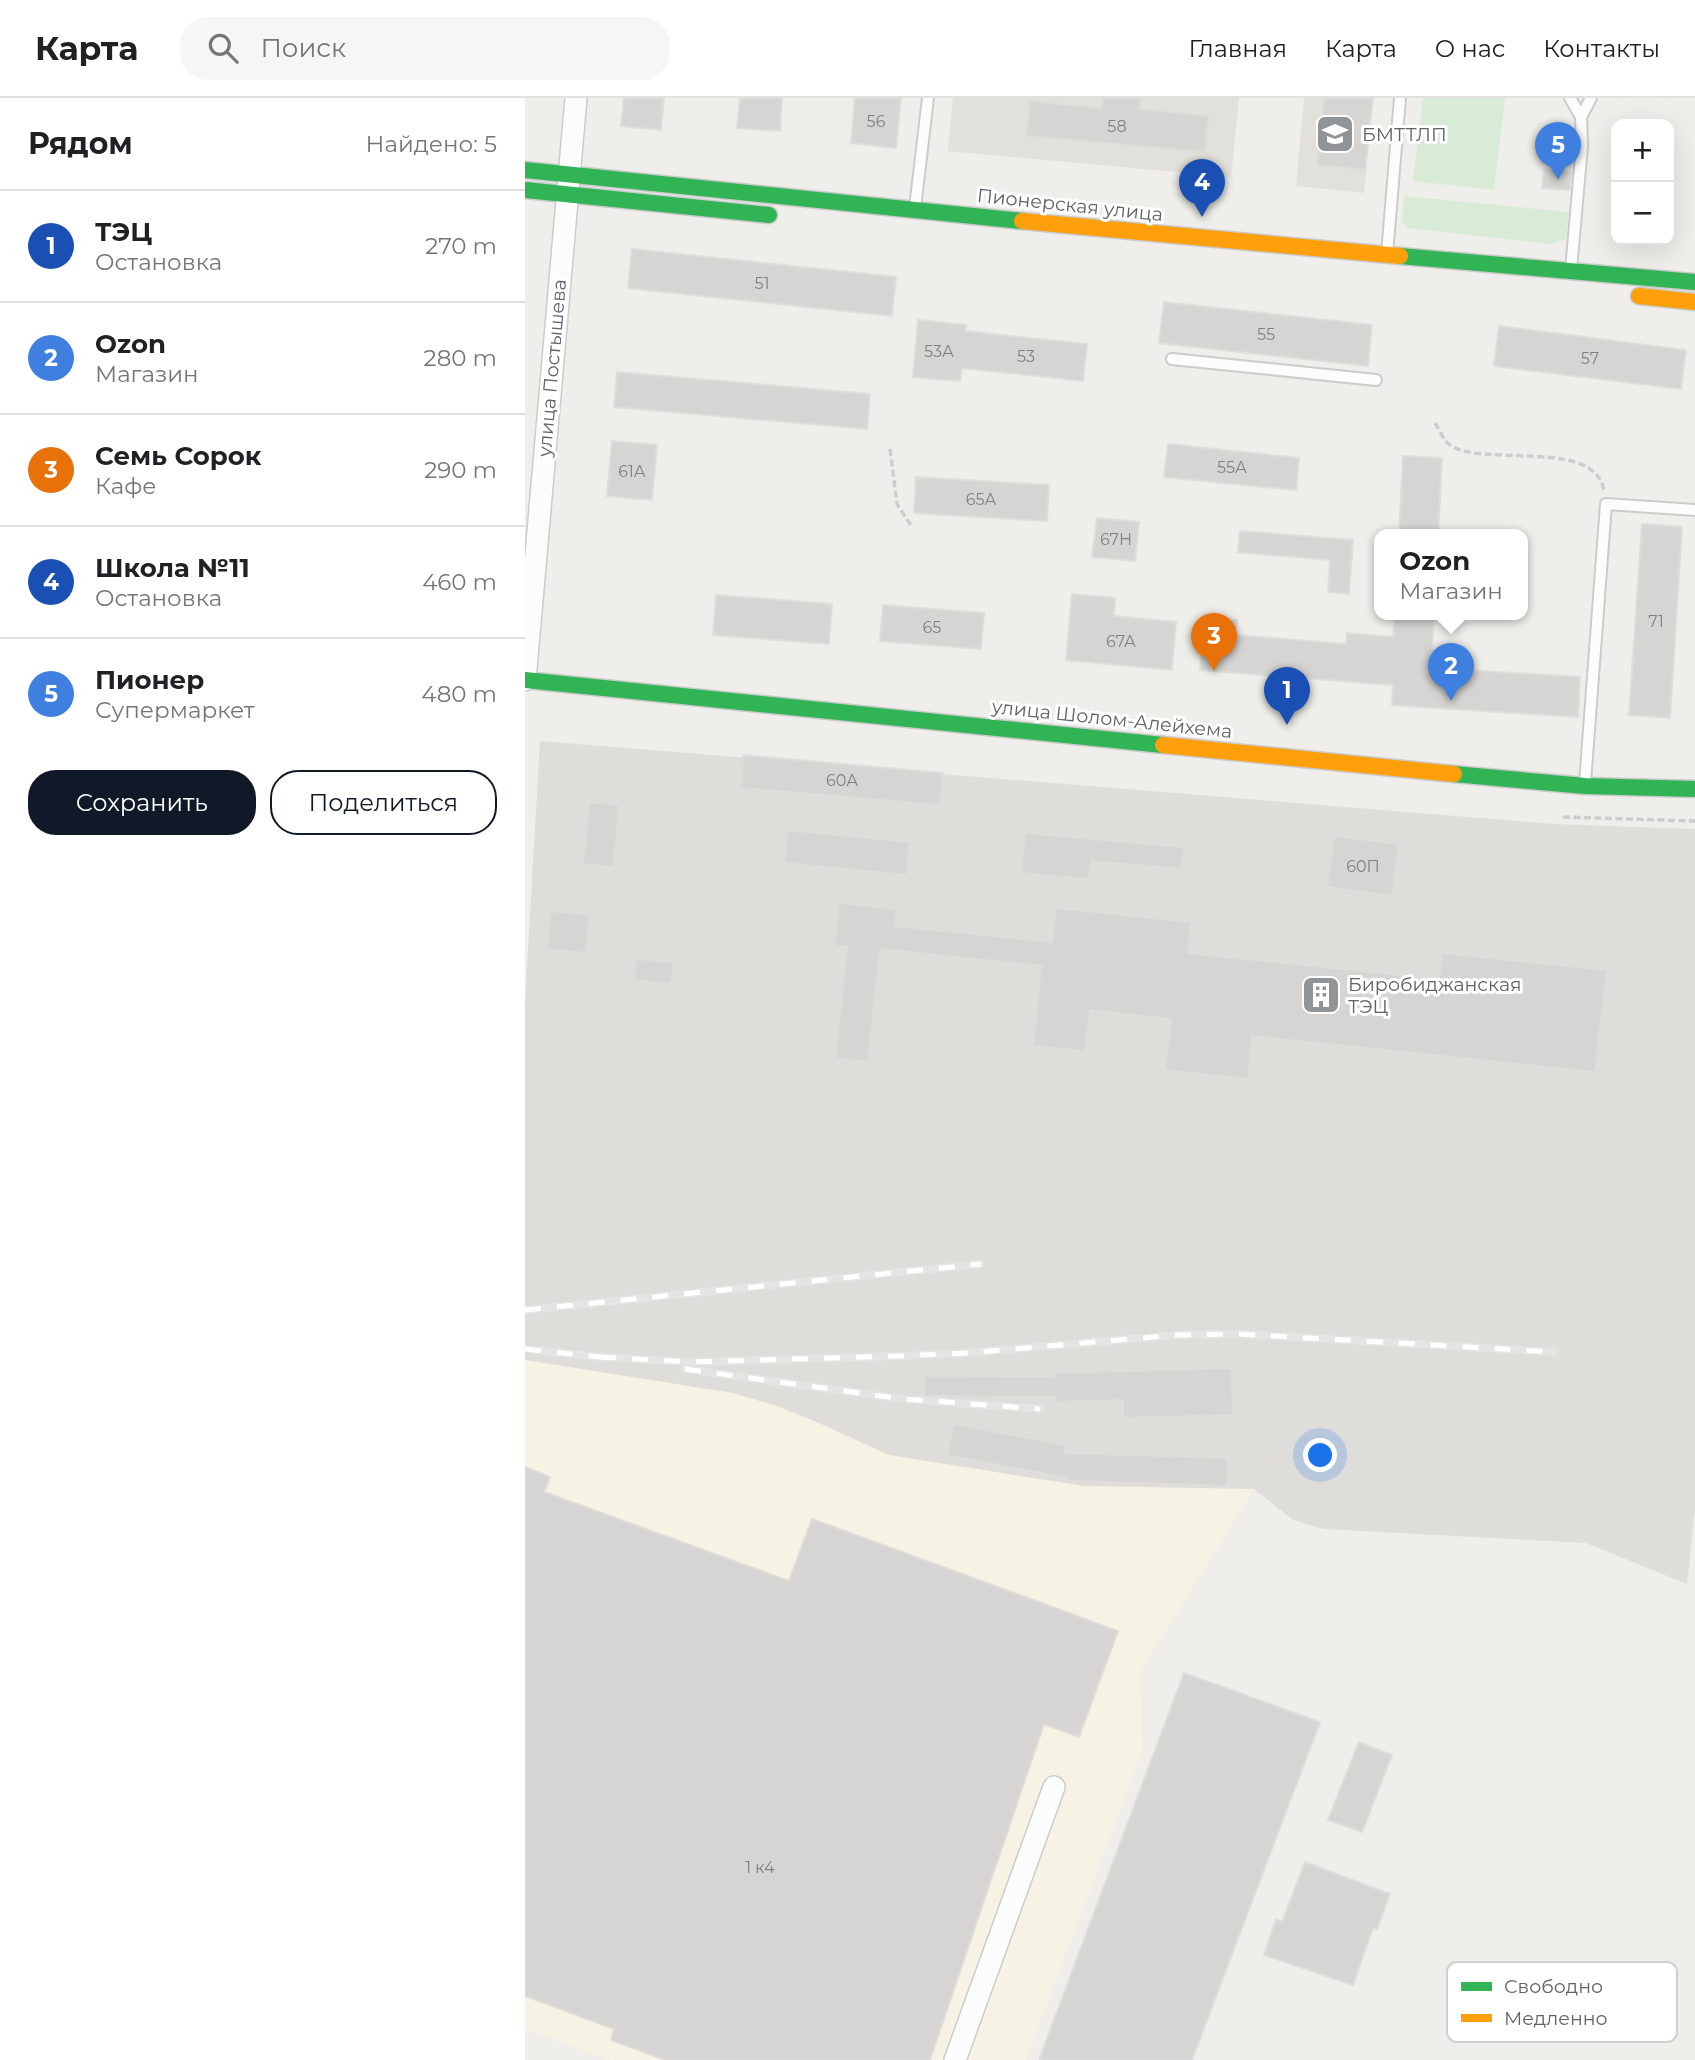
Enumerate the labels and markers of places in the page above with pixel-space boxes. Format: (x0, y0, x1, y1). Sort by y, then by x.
school or university icon: БМТТЛП (1314, 113, 1356, 155)
pin: 5 (1535, 122, 1581, 180)
place label: БМТТЛП (1362, 123, 1447, 146)
pin: 4 (1179, 159, 1225, 217)
pin: 3 (1191, 613, 1237, 671)
pin: 2 (1428, 643, 1474, 701)
pin: 1 (1264, 667, 1310, 725)
place label: Биробиджанская ТЭЦ (1348, 973, 1522, 1018)
building icon: Биробиджанская ТЭЦ (1300, 974, 1342, 1016)

